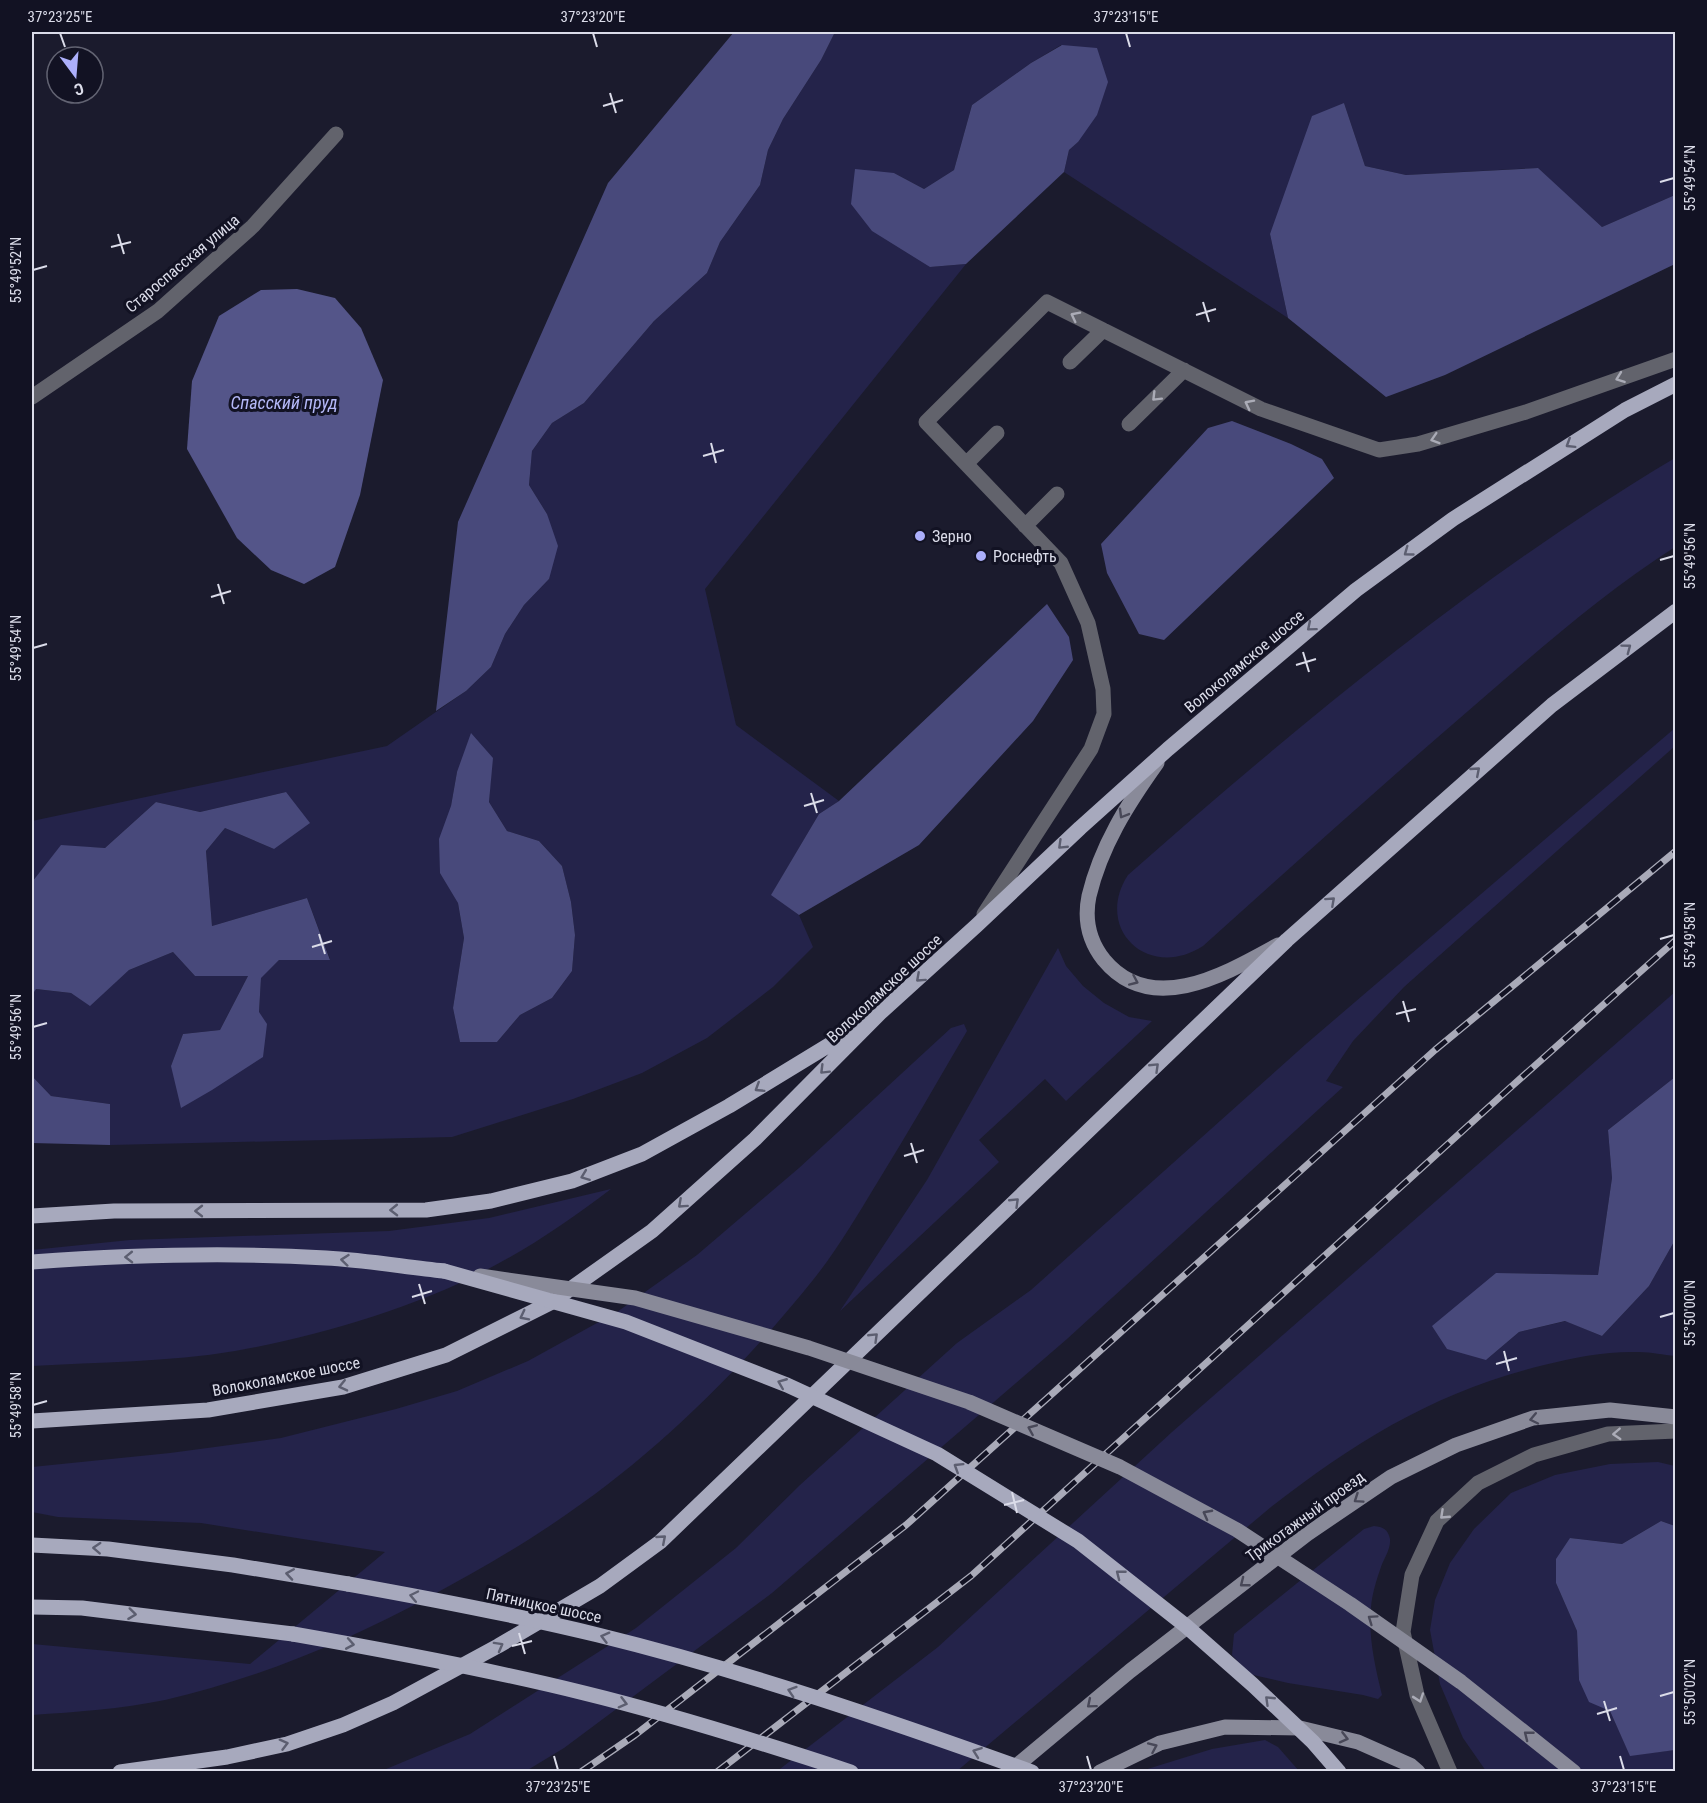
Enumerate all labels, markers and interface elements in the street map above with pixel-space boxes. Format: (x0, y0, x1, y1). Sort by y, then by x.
text: 37°23'25"E (28, 8, 92, 26)
text: 37°23'20"E (561, 8, 625, 26)
text: 37°23'15"E (1094, 8, 1158, 26)
north arrow (45, 45, 105, 105)
text: С (72, 79, 86, 99)
text: 55°49'54"N (1681, 145, 1699, 211)
street label: Староспасская улица (122, 210, 243, 317)
text: 55°49'52"N (7, 237, 25, 303)
one-way arrow (1071, 312, 1082, 323)
one-way arrow (1615, 371, 1626, 384)
one-way arrow (1153, 390, 1164, 401)
water label: Спасский пруд (230, 392, 338, 413)
one-way arrow (1245, 399, 1256, 411)
one-way arrow (1430, 432, 1441, 444)
one-way arrow (1566, 437, 1576, 449)
text: 55°49'56"N (1681, 523, 1699, 589)
place label: Зерно (932, 527, 972, 546)
marker: Зерно (913, 529, 927, 543)
one-way arrow (1403, 545, 1414, 556)
place label: Роснефть (993, 547, 1057, 566)
marker: Роснефть (974, 549, 988, 563)
street label: Волоколамское шоссе (1181, 606, 1308, 717)
text: 55°49'54"N (7, 615, 25, 681)
one-way arrow (1307, 620, 1318, 631)
one-way arrow (1620, 644, 1631, 655)
one-way arrow (1470, 768, 1481, 779)
one-way arrow (1119, 808, 1130, 818)
one-way arrow (1059, 837, 1070, 848)
one-way arrow (1324, 897, 1335, 908)
text: 55°49'58"N (1681, 902, 1699, 968)
street label: Волоколамское шоссе (823, 930, 946, 1047)
one-way arrow (916, 971, 927, 982)
one-way arrow (1128, 974, 1139, 986)
text: 55°49'56"N (7, 994, 25, 1060)
one-way arrow (820, 1062, 831, 1073)
one-way arrow (1149, 1063, 1159, 1074)
one-way arrow (755, 1081, 765, 1093)
one-way arrow (580, 1168, 591, 1181)
one-way arrow (679, 1197, 689, 1208)
one-way arrow (1008, 1198, 1018, 1209)
one-way arrow (389, 1204, 398, 1216)
one-way arrow (194, 1205, 203, 1217)
one-way arrow (124, 1251, 133, 1263)
one-way arrow (340, 1254, 349, 1267)
text: 55°50'00"N (1681, 1280, 1699, 1346)
one-way arrow (519, 1309, 530, 1321)
one-way arrow (867, 1333, 877, 1344)
street label: Волоколамское шоссе (211, 1353, 362, 1400)
text: 55°49'58"N (7, 1372, 25, 1438)
one-way arrow (777, 1378, 788, 1390)
one-way arrow (338, 1379, 348, 1392)
one-way arrow (1529, 1412, 1539, 1425)
one-way arrow (1027, 1424, 1038, 1436)
one-way arrow (1613, 1427, 1622, 1440)
one-way arrow (954, 1462, 964, 1474)
street label: Трикотажный проезд (1242, 1467, 1369, 1566)
one-way arrow (1353, 1492, 1364, 1503)
one-way arrow (1440, 1508, 1451, 1519)
one-way arrow (1203, 1510, 1214, 1521)
one-way arrow (655, 1535, 666, 1546)
one-way arrow (93, 1542, 102, 1555)
one-way arrow (286, 1568, 296, 1581)
one-way arrow (1116, 1571, 1127, 1582)
one-way arrow (1239, 1576, 1250, 1587)
street label: Пятницкое шоссе (484, 1584, 603, 1627)
one-way arrow (409, 1590, 419, 1603)
one-way arrow (127, 1607, 136, 1620)
one-way arrow (1367, 1615, 1378, 1626)
one-way arrow (600, 1632, 610, 1644)
one-way arrow (345, 1637, 355, 1650)
one-way arrow (493, 1641, 503, 1653)
text: 55°50'02"N (1681, 1659, 1699, 1725)
one-way arrow (787, 1686, 798, 1698)
one-way arrow (1411, 1693, 1424, 1703)
one-way arrow (618, 1696, 628, 1709)
one-way arrow (1086, 1696, 1097, 1707)
one-way arrow (1265, 1696, 1275, 1707)
one-way arrow (1339, 1731, 1349, 1744)
one-way arrow (1524, 1732, 1535, 1743)
one-way arrow (279, 1739, 289, 1752)
one-way arrow (1147, 1742, 1158, 1754)
one-way arrow (972, 1746, 983, 1759)
text: 37°23'25"E (526, 1778, 590, 1796)
text: 37°23'20"E (1059, 1778, 1123, 1796)
text: 37°23'15"E (1592, 1778, 1656, 1796)

